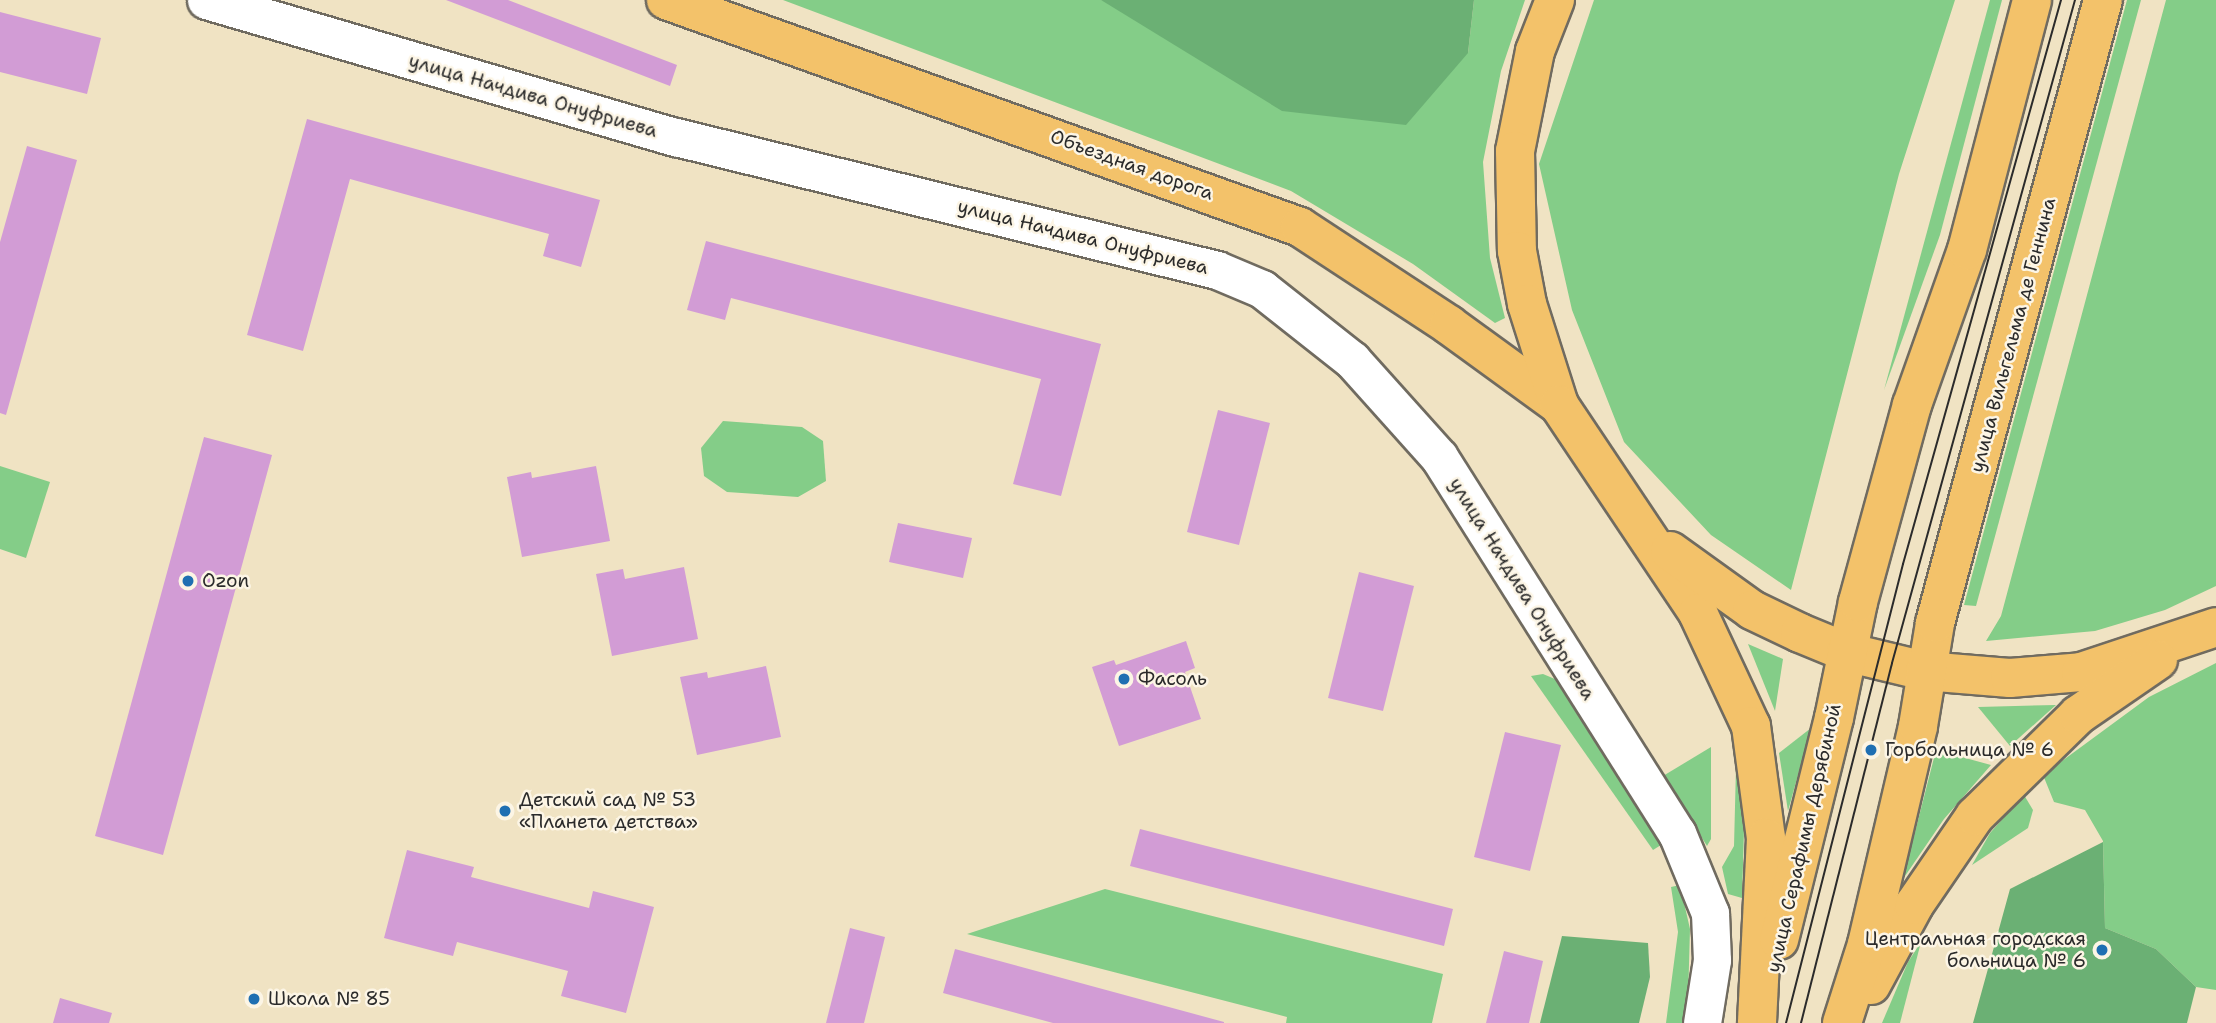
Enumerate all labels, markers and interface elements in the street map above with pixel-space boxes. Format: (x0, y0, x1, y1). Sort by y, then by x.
street label: улица Начдива Онуфриева (406, 50, 660, 142)
street label: Объездная дорога (1047, 125, 1217, 205)
street label: улица Начдива Онуфриева (955, 195, 1211, 279)
street label: улица Вильгельма де Геннина (1965, 195, 2061, 475)
street label: улица Начдива Онуфриева (1444, 474, 1600, 704)
place label: Ozon (202, 570, 249, 592)
marker: Ozon (180, 573, 196, 589)
place label: Фасоль (1138, 668, 1207, 690)
marker: Фасоль (1116, 671, 1132, 687)
street label: улица Серафимы Дерябиной (1762, 701, 1846, 975)
place label: Горбольница № 6 (1885, 739, 2054, 761)
marker: Горбольница № 6 (1863, 742, 1879, 758)
place label: Детский сад № 53 «Планета детства» (519, 789, 698, 833)
marker: Детский сад № 53 «Планета детства» (497, 803, 513, 819)
place label: Центральная городская больница № 6 (1865, 928, 2086, 972)
marker: Центральная городская больница № 6 (2092, 940, 2112, 960)
place label: Школа № 85 (268, 988, 390, 1010)
marker: Школа № 85 (246, 991, 262, 1007)

